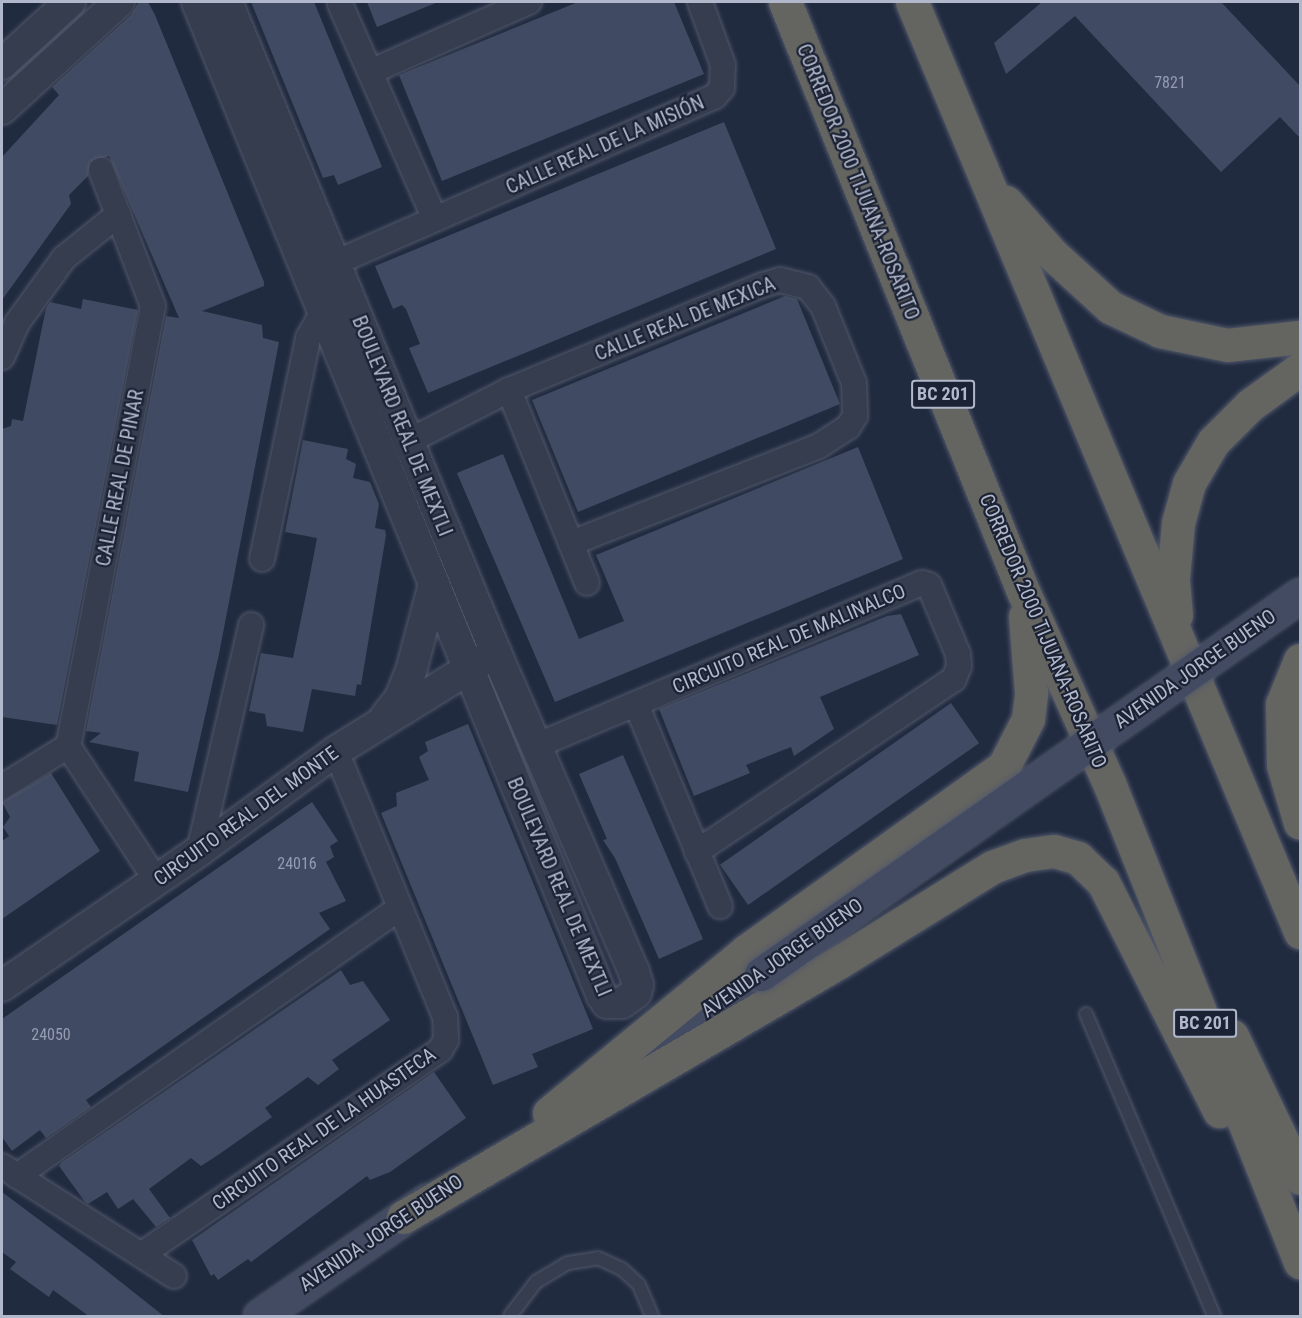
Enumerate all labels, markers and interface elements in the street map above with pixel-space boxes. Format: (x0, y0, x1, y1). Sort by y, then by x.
street label: CORREDOR 2000 TIJUANA-ROSARITO (791, 40, 925, 324)
house number: 7821 (1154, 73, 1186, 93)
street label: CALLE REAL DE LA MISIÓN (502, 90, 708, 200)
street label: CALLE REAL DE MEXICA (591, 272, 779, 366)
street label: BOULEVARD REAL DE MEXTLI (347, 312, 457, 540)
road number: BC 201 (910, 379, 976, 409)
street label: CALLE REAL DE PINAR (91, 388, 149, 568)
street label: CORREDOR 2000 TIJUANA-ROSARITO (974, 490, 1112, 772)
street label: CIRCUITO REAL DE MALINALCO (669, 579, 909, 699)
street label: AVENIDA JORGE BUENO (1110, 604, 1280, 734)
street label: CIRCUITO REAL DEL MONTE (149, 741, 343, 891)
street label: BOULEVARD REAL DE MEXTLI (502, 774, 616, 1000)
house number: 24016 (277, 854, 317, 874)
street label: AVENIDA JORGE BUENO (697, 893, 867, 1023)
road number: BC 201 (1172, 1008, 1238, 1038)
house number: 24050 (31, 1025, 71, 1045)
street label: CIRCUITO REAL DE LA HUASTECA (208, 1042, 440, 1216)
street label: AVENIDA JORGE BUENO (295, 1169, 467, 1297)

